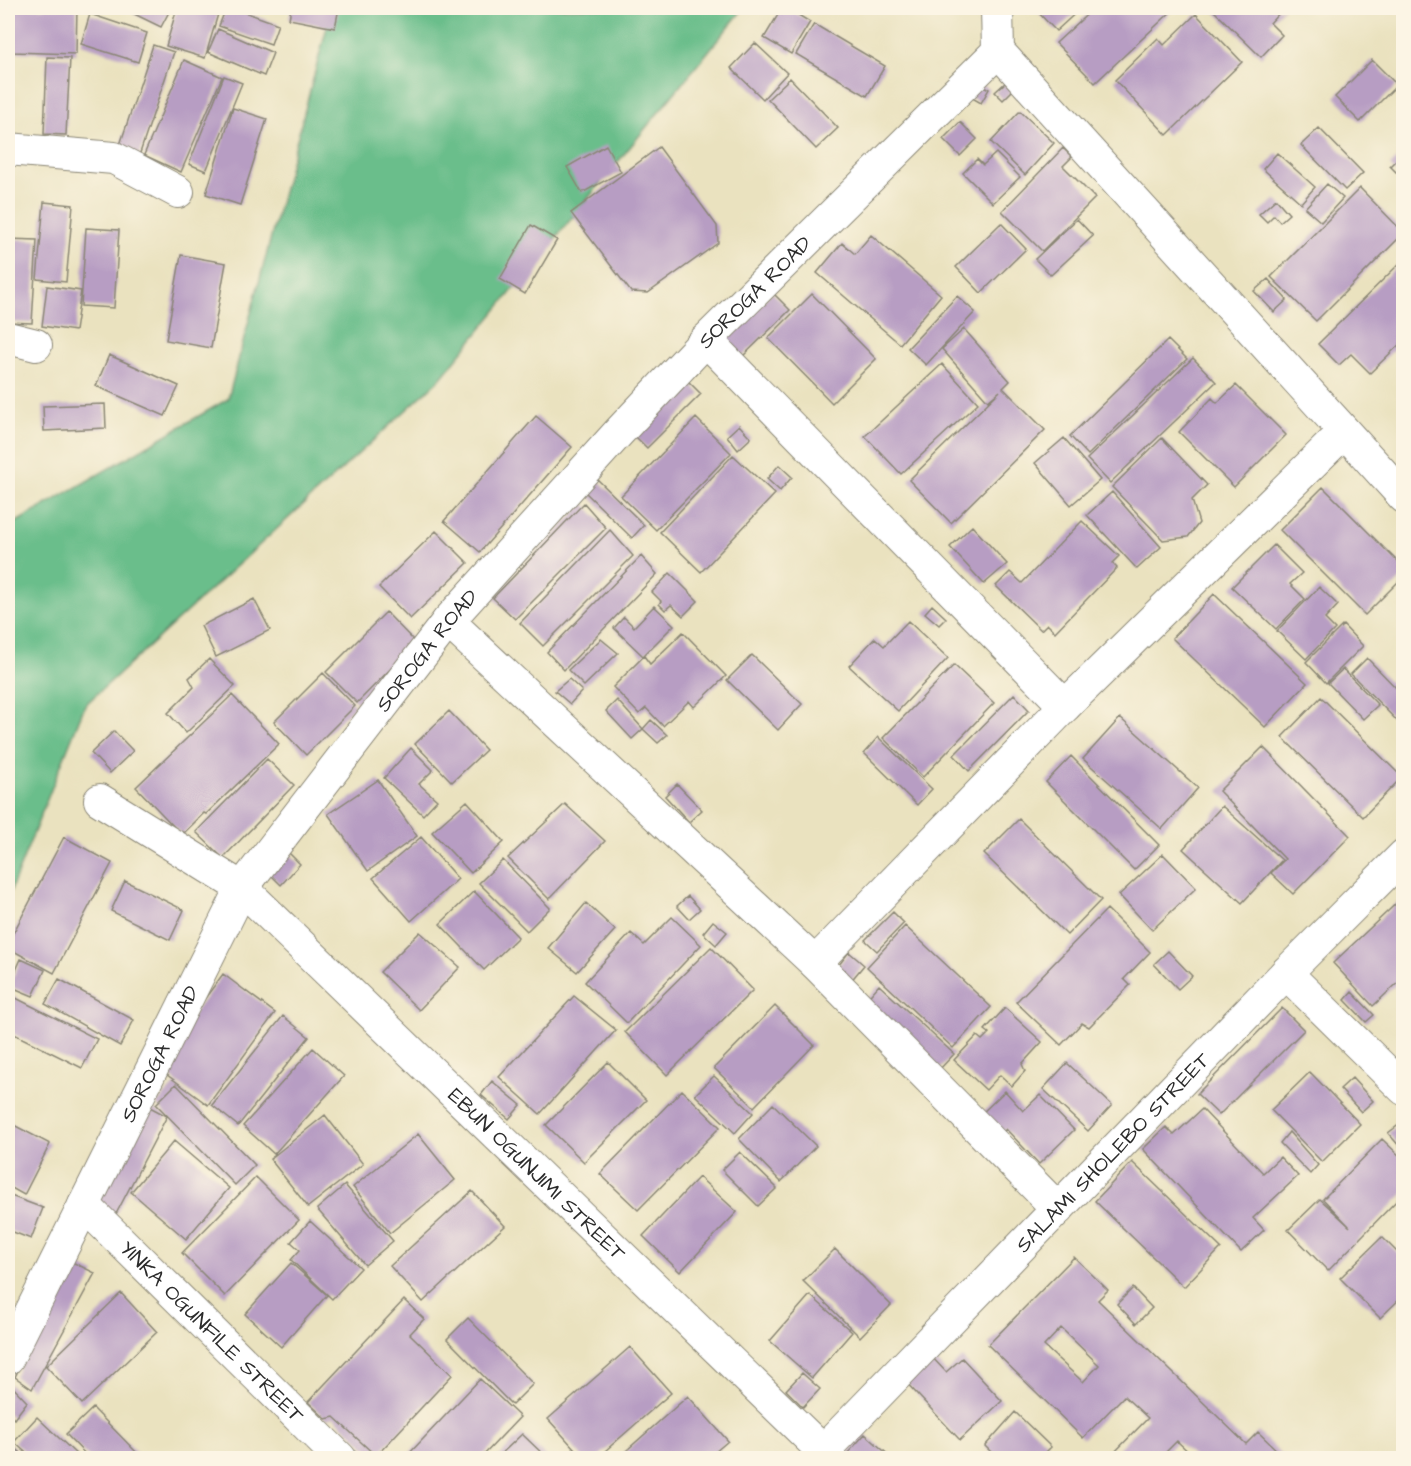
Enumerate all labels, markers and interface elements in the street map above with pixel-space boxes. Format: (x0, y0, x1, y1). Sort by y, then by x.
street label: SOROGA ROAD (692, 229, 818, 355)
street label: SOROGA ROAD (369, 583, 485, 718)
street label: SOROGA ROAD (114, 980, 206, 1127)
street label: SALAMI SHOLEBO STREET (1009, 1045, 1217, 1259)
street label: EBUN OGUNJIMI STREET (441, 1081, 633, 1268)
street label: YINKA OGUNFILE STREET (113, 1234, 311, 1430)

